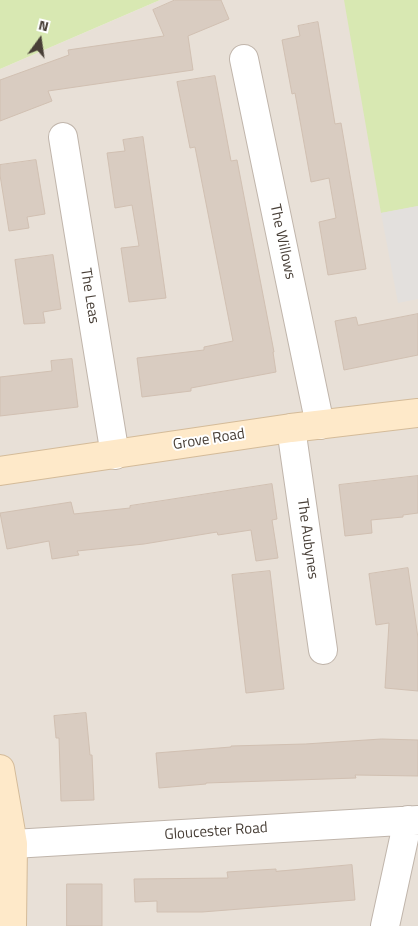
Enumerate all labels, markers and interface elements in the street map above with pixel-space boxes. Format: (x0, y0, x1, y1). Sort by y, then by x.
text: N (36, 14, 51, 36)
north arrow (15, 15, 65, 65)
street label: The Willows (265, 203, 299, 281)
street label: The Leas (76, 267, 102, 325)
street label: Grove Road (172, 425, 246, 455)
street label: The Aubynes (292, 497, 322, 581)
street label: Gloucester Road (164, 819, 268, 845)

